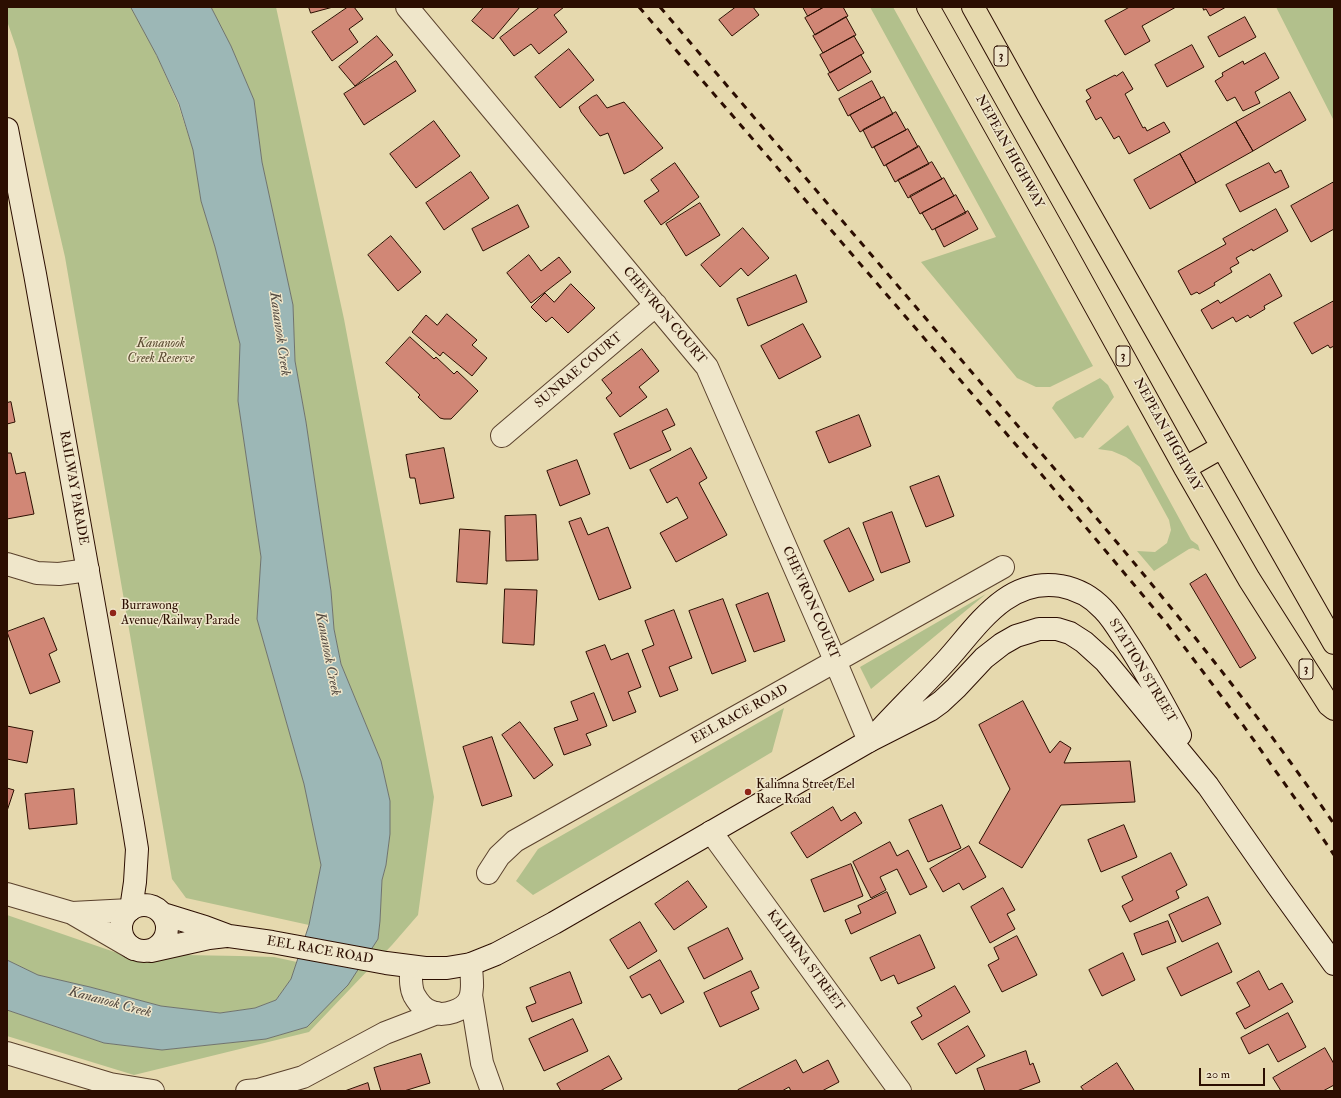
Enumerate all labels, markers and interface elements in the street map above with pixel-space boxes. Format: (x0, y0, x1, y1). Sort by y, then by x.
road number: 3 (994, 46, 1008, 66)
street label: NEPEAN HIGHWAY (971, 93, 1047, 211)
street label: CHEVRON COURT (619, 264, 709, 368)
water label: Kananook Creek (265, 291, 293, 377)
street label: SUNRAE COURT (532, 330, 626, 412)
park label: Kananook Creek Reserve (127, 336, 195, 367)
road number: 3 (1116, 346, 1130, 366)
street label: NEPEAN HIGHWAY (1129, 376, 1205, 494)
street label: RAILWAY PARADE (55, 430, 91, 546)
street label: CHEVRON COURT (778, 544, 842, 662)
place label: Burrawong Avenue/Railway Parade (121, 598, 240, 629)
marker: Burrawong Avenue/Railway Parade (108, 608, 118, 618)
water label: Kananook Creek (311, 611, 343, 697)
street label: STATION STREET (1105, 616, 1179, 726)
road number: 3 (1299, 659, 1313, 679)
street label: EEL RACE ROAD (689, 682, 791, 748)
place label: Kalimna Street/Eel Race Road (756, 777, 855, 808)
marker: Kalimna Street/Eel Race Road (743, 787, 753, 797)
street label: KALIMNA STREET (763, 907, 847, 1015)
street label: EEL RACE ROAD (265, 934, 375, 968)
water label: Kananook Creek (67, 984, 153, 1022)
scale bar (1201, 1060, 1267, 1086)
text: 20 m (1206, 1067, 1230, 1082)

